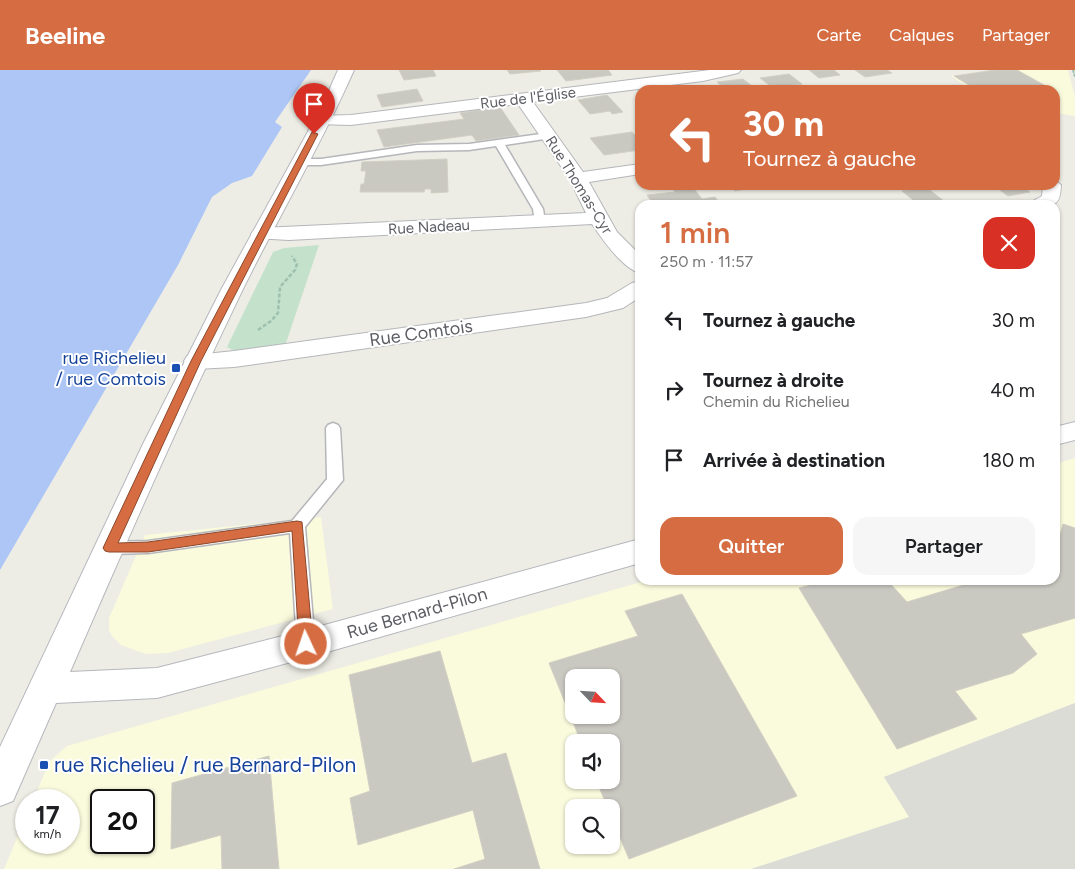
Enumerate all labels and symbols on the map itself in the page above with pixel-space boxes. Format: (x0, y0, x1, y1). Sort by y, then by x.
pin (293, 83, 335, 134)
street label: Rue de l'Église (479, 83, 577, 113)
street label: Rue Thomas-Cyr (542, 133, 616, 237)
street label: Rue Nadeau (388, 216, 470, 238)
street label: Rue Comtois (368, 315, 474, 351)
place label: rue Richelieu / rue Comtois (56, 347, 166, 390)
marker: rue Richelieu / rue Comtois (170, 362, 182, 374)
street label: Rue Bernard-Pilon (344, 582, 490, 644)
position arrow (279, 617, 331, 669)
north arrow (565, 669, 620, 724)
place label: rue Richelieu / rue Bernard-Pilon (54, 752, 356, 777)
marker: rue Richelieu / rue Bernard-Pilon (38, 759, 50, 771)
speed limit sign: 20 (90, 789, 155, 854)

